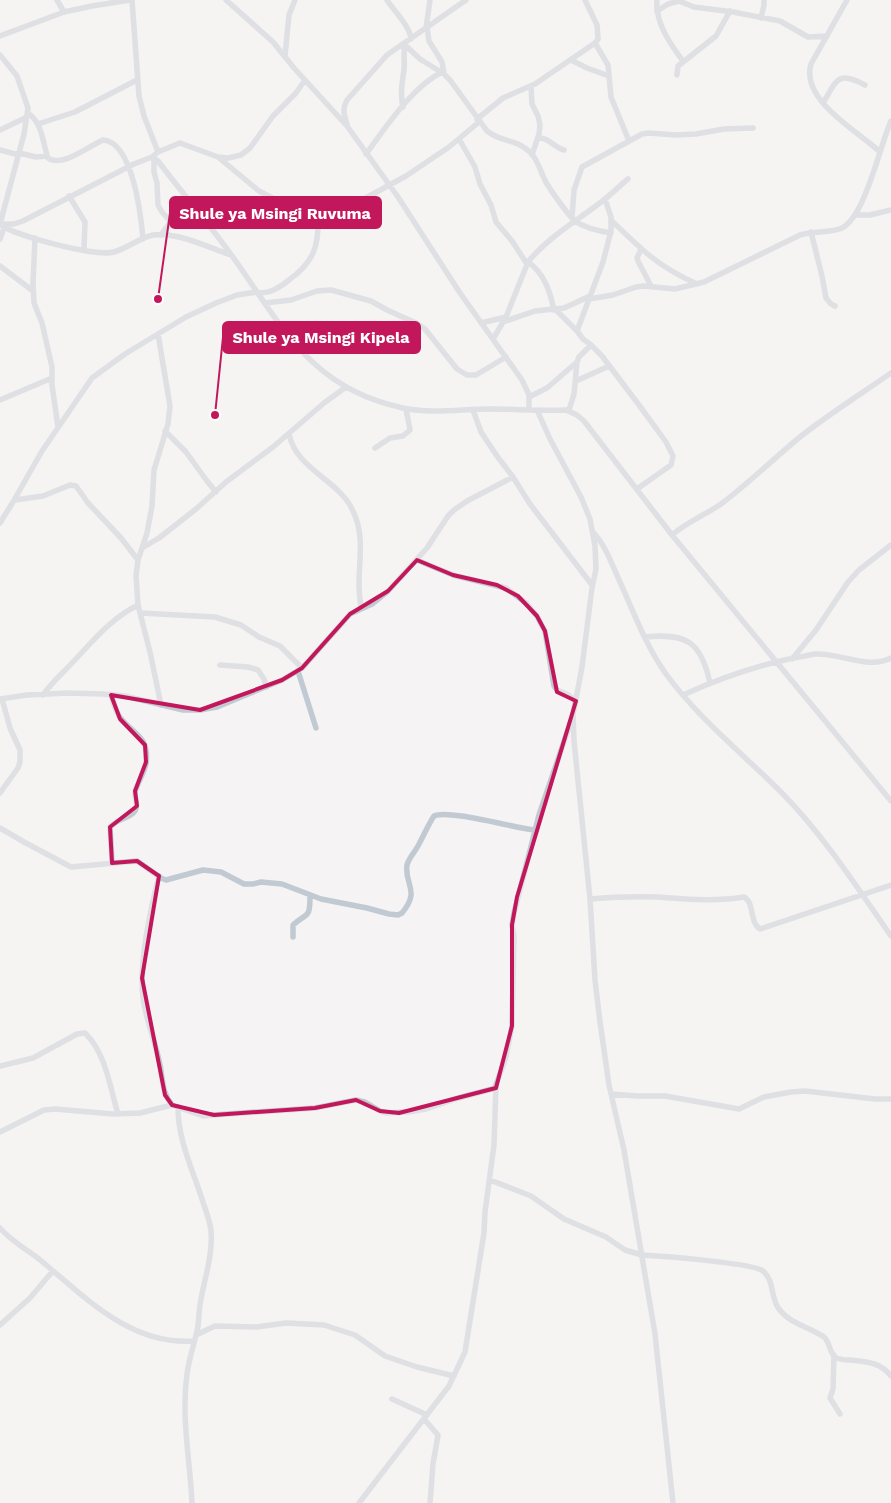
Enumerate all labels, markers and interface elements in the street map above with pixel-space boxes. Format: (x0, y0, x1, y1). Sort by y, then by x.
callout: Shule ya Msingi Ruvuma (170, 197, 381, 228)
text: Shule ya Msingi Ruvuma (179, 204, 371, 223)
callout: Shule ya Msingi Kipela (223, 322, 420, 353)
text: Shule ya Msingi Kipela (232, 328, 410, 347)

